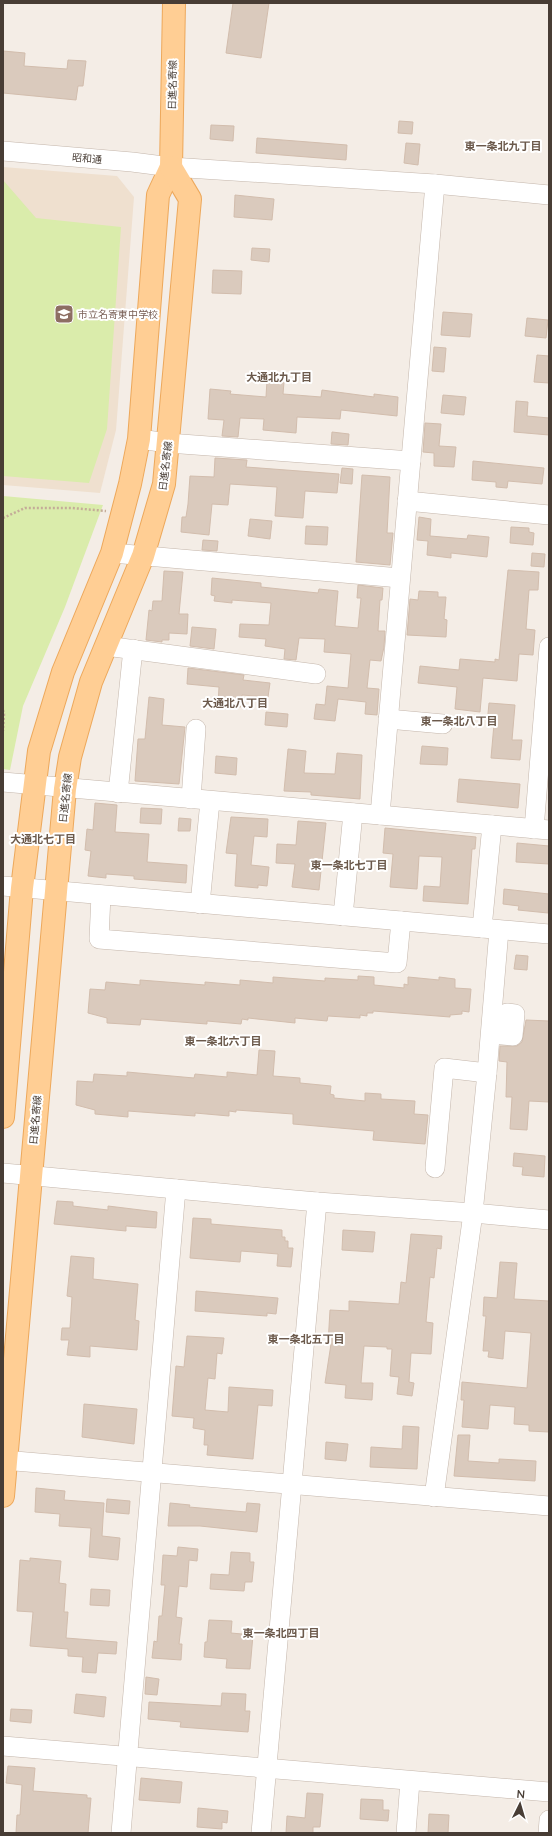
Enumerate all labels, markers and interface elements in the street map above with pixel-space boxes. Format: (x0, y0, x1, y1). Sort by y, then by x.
street label: 日進名寄線 (166, 60, 178, 110)
district label: 東一条北九丁目 (465, 139, 542, 152)
street label: 昭和通 (72, 151, 102, 165)
school or university icon: 市立名寄東中学校 (53, 303, 75, 325)
place label: 市立名寄東中学校 (78, 308, 158, 320)
district label: 大通北九丁目 (246, 370, 312, 383)
street label: 日進名寄線 (156, 440, 174, 492)
district label: 大通北八丁目 (202, 696, 268, 709)
district label: 東一条北八丁目 (421, 714, 498, 727)
street label: 日進名寄線 (56, 773, 74, 823)
district label: 大通北七丁目 (10, 832, 76, 845)
district label: 東一条北七丁目 (311, 858, 388, 871)
district label: 東一条北六丁目 (185, 1034, 262, 1047)
street label: 日進名寄線 (27, 1095, 43, 1145)
district label: 東一条北五丁目 (268, 1332, 345, 1345)
district label: 東一条北四丁目 (243, 1626, 320, 1639)
north arrow (500, 1784, 540, 1824)
text: N (516, 1787, 526, 1800)

